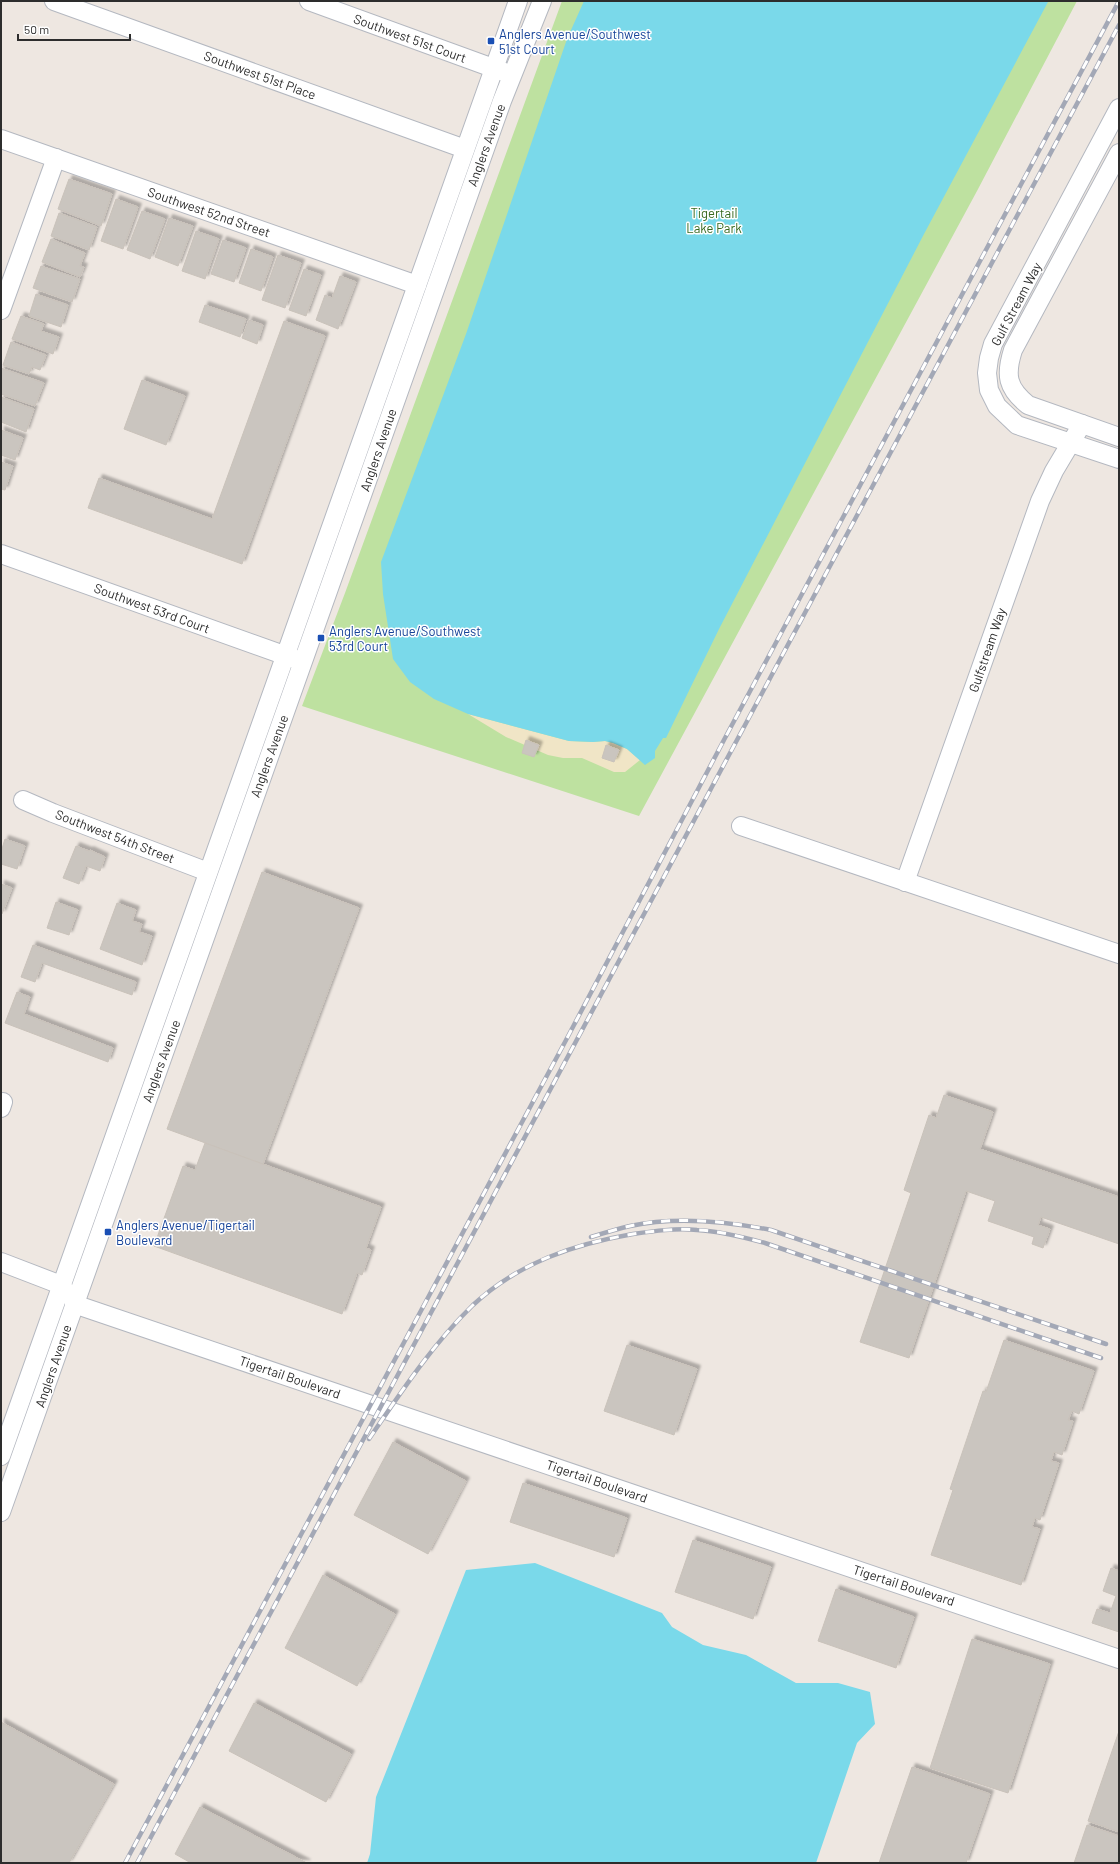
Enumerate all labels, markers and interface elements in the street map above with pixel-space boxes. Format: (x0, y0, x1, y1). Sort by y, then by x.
street label: Southwest 51st Court (351, 10, 469, 66)
scale bar (18, 16, 130, 42)
text: 50 m (24, 22, 49, 36)
place label: Anglers Avenue/Southwest 51st Court (499, 26, 651, 57)
marker: Anglers Avenue/Southwest 51st Court (486, 36, 496, 46)
street label: Southwest 51st Place (202, 47, 318, 103)
street label: Anglers Avenue (464, 101, 508, 188)
street label: Southwest 52nd Street (146, 184, 272, 240)
park label: Tigertail Lake Park (686, 205, 742, 236)
street label: Gulf Stream Way (987, 259, 1045, 349)
street label: Anglers Avenue (356, 406, 400, 494)
street label: Southwest 53rd Court (92, 580, 212, 636)
street label: Gulfstream Way (965, 606, 1009, 694)
place label: Anglers Avenue/Southwest 53rd Court (329, 623, 481, 654)
marker: Anglers Avenue/Southwest 53rd Court (316, 633, 326, 643)
street label: Anglers Avenue (247, 712, 291, 799)
street label: Southwest 54th Street (53, 806, 177, 866)
street label: Anglers Avenue (139, 1017, 183, 1104)
place label: Anglers Avenue/Tigertail Boulevard (116, 1217, 255, 1248)
marker: Anglers Avenue/Tigertail Boulevard (103, 1227, 113, 1237)
street label: Anglers Avenue (31, 1322, 75, 1410)
street label: Tigertail Boulevard (237, 1352, 343, 1402)
street label: Tigertail Boulevard (544, 1456, 650, 1506)
street label: Tigertail Boulevard (851, 1561, 957, 1609)

